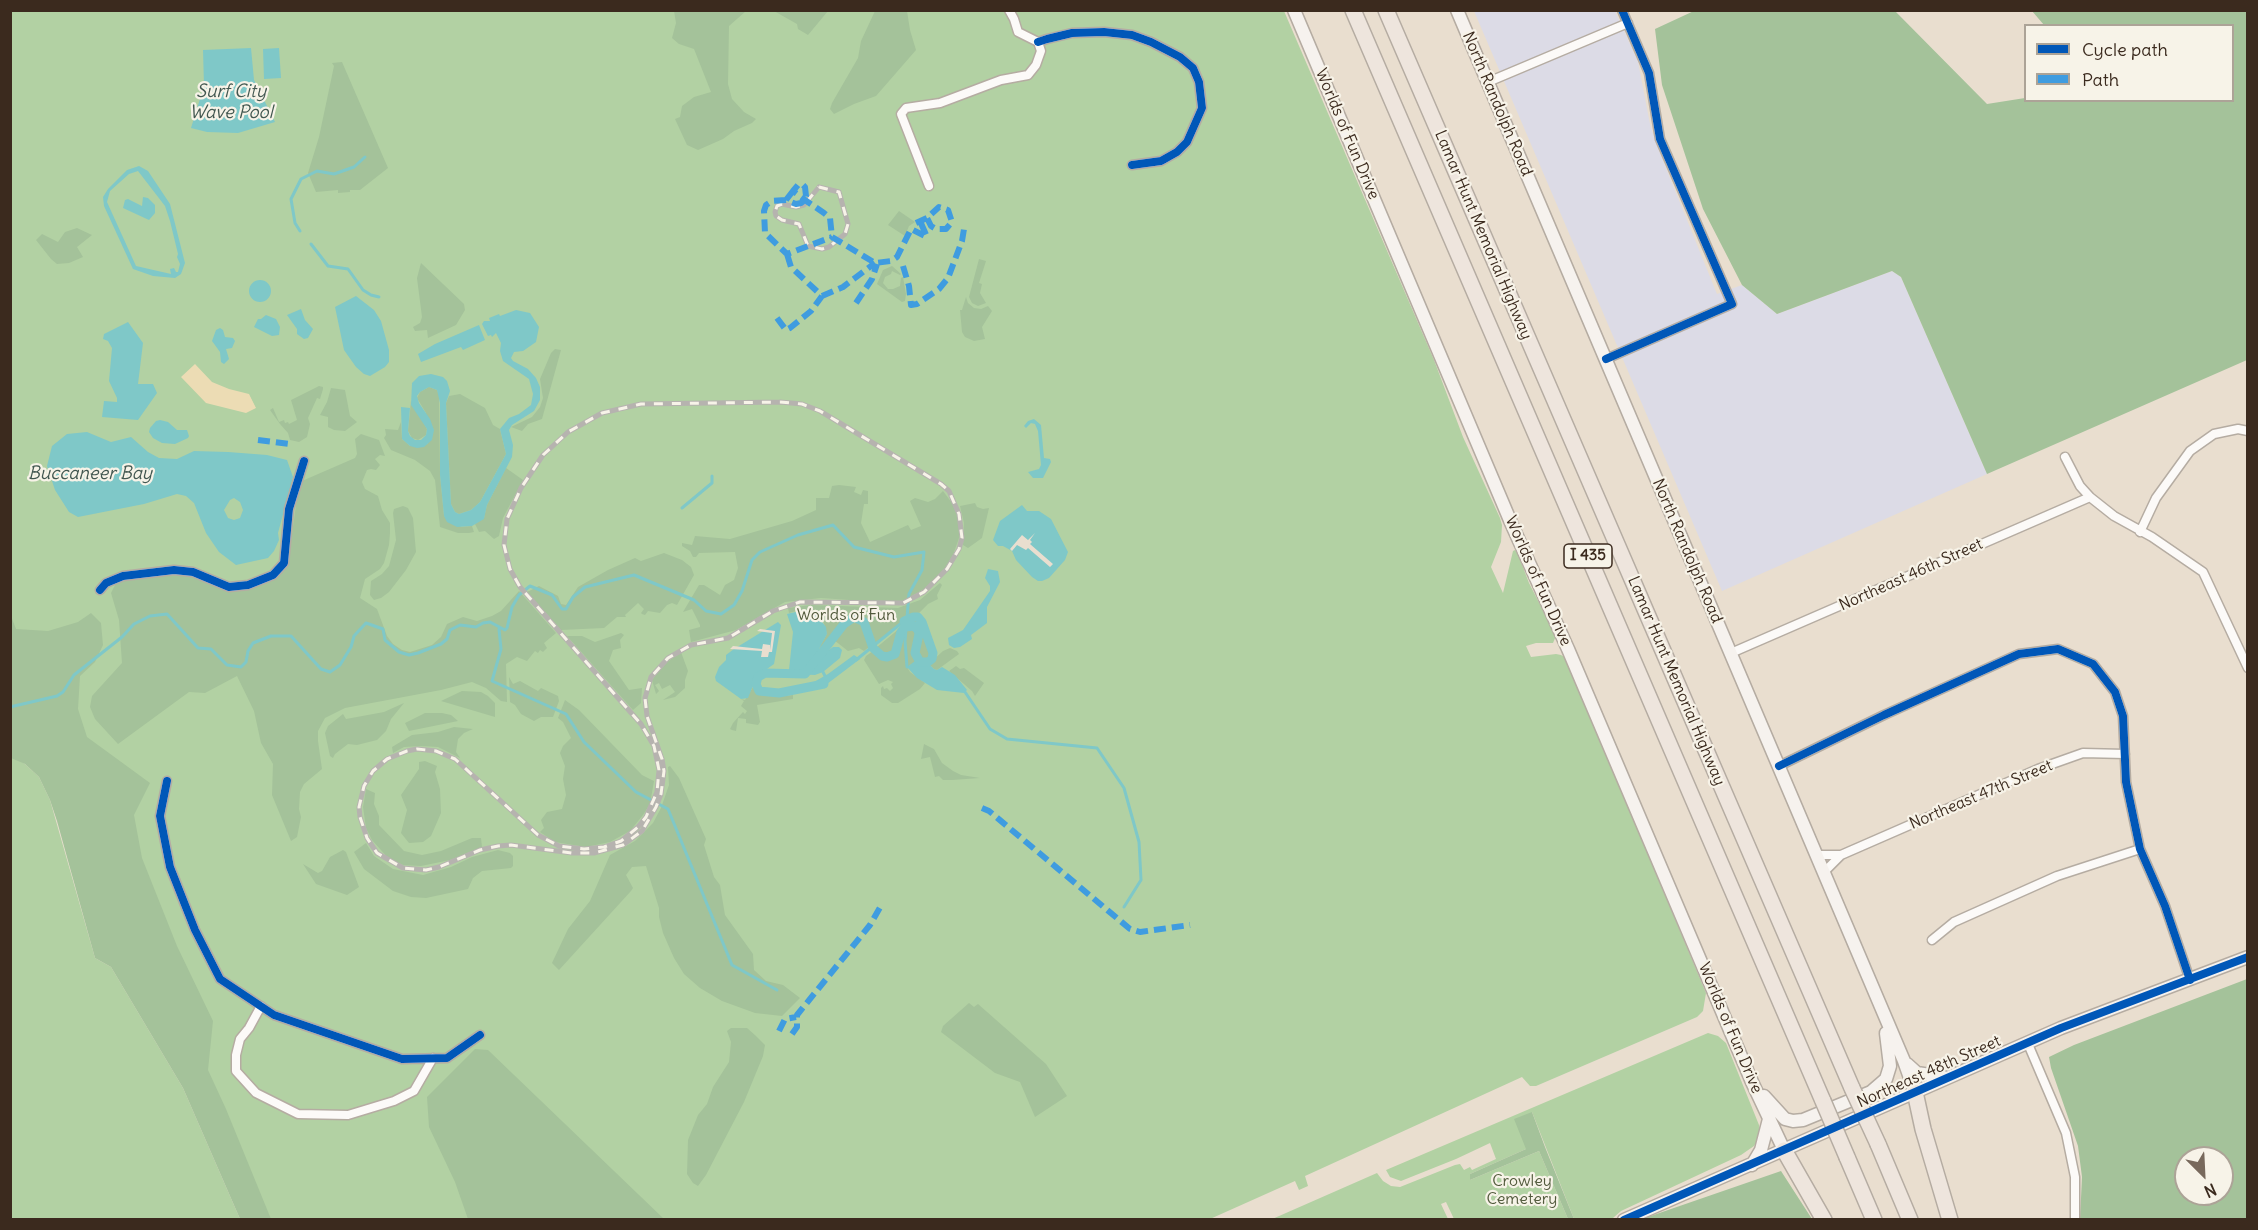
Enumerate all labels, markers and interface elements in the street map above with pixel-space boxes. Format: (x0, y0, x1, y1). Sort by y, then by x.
legend (2024, 24, 2234, 102)
street label: North Randolph Road (1458, 29, 1536, 179)
text: Cycle path (2082, 38, 2168, 61)
street label: Worlds of Fun Drive (1311, 66, 1383, 202)
text: Path (2082, 68, 2119, 91)
water label: Surf City Wave Pool (189, 81, 273, 124)
street label: Lamar Hunt Memorial Highway (1430, 128, 1536, 342)
water label: Buccaneer Bay (28, 463, 152, 485)
street label: North Randolph Road (1648, 476, 1726, 626)
street label: Worlds of Fun Drive (1501, 513, 1575, 649)
street label: Northeast 46th Street (1836, 535, 1986, 615)
road number: I 435 (1564, 544, 1612, 568)
street label: Lamar Hunt Memorial Highway (1623, 574, 1729, 788)
park label: Worlds of Fun (797, 605, 895, 625)
street label: Northeast 47th Street (1907, 756, 2055, 834)
street label: Worlds of Fun Drive (1694, 960, 1766, 1096)
street label: Northeast 48th Street (1854, 1032, 2004, 1112)
north arrow (2174, 1146, 2234, 1206)
park label: Crowley Cemetery (1487, 1171, 1557, 1209)
text: N (2201, 1179, 2220, 1202)

